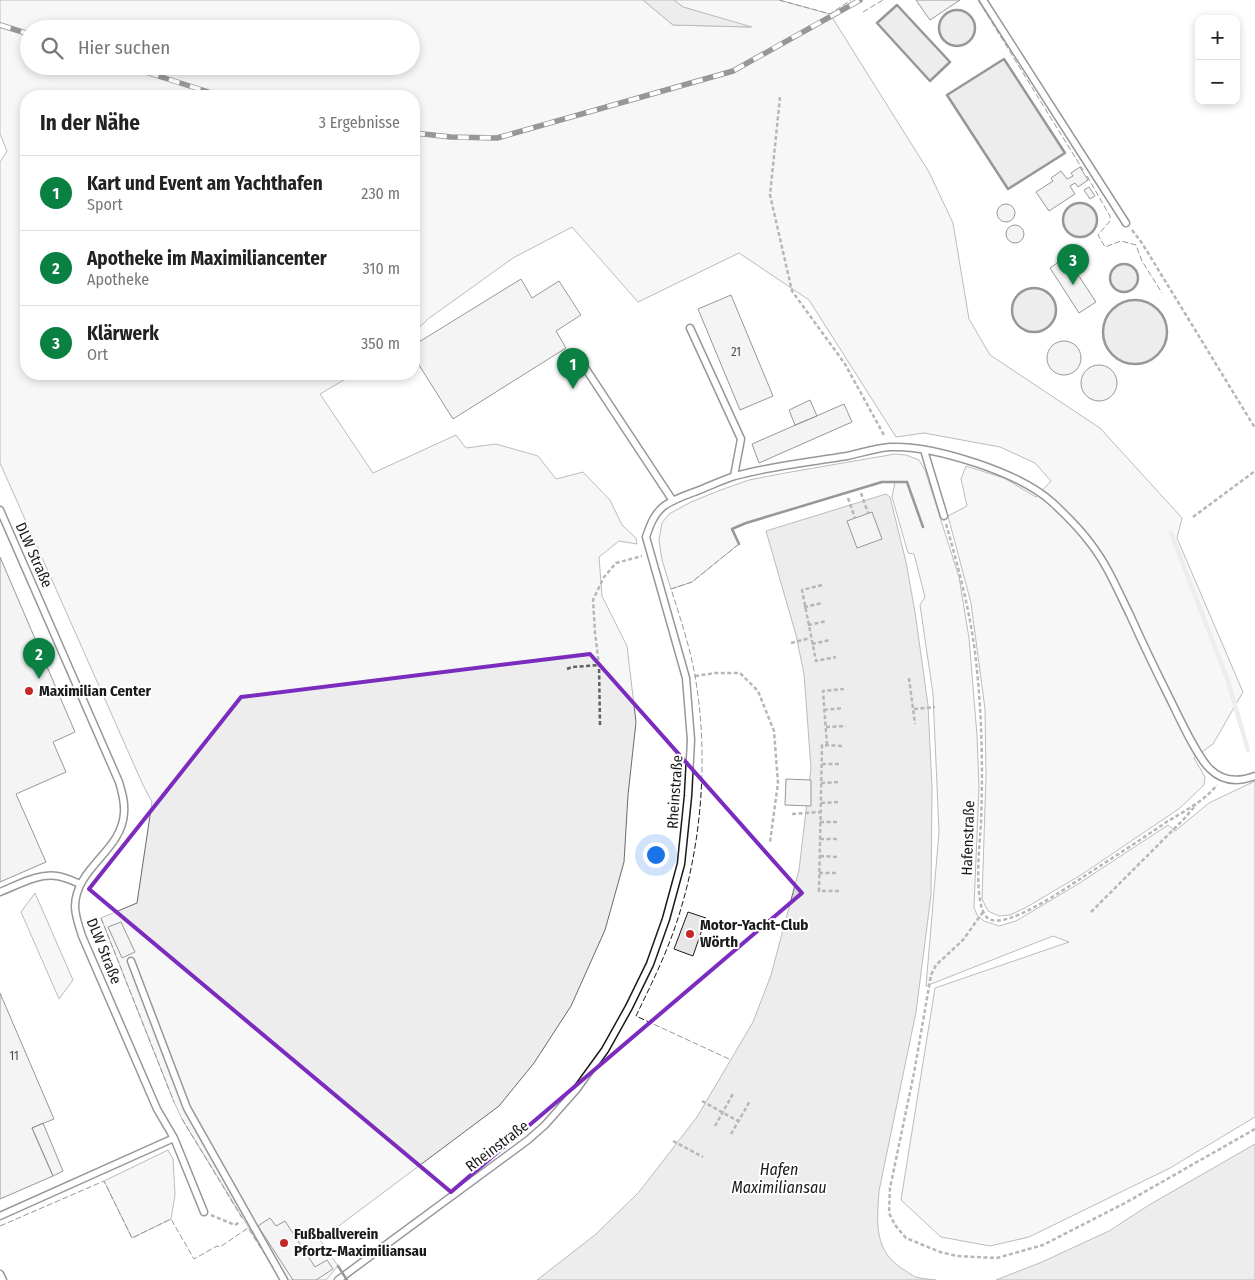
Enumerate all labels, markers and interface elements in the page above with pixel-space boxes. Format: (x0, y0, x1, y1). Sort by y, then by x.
map controls (1195, 15, 1240, 105)
button: + (1195, 15, 1240, 60)
search box (20, 20, 420, 75)
icon: search (38, 34, 66, 62)
text: Hier suchen (78, 36, 170, 59)
button: − (1195, 60, 1240, 105)
text: In der Nähe (40, 110, 140, 136)
text: 3 Ergebnisse (319, 113, 400, 132)
text: Kart und Event am Yachthafen (87, 172, 323, 195)
text: 1 (53, 184, 59, 203)
text: 230 m (361, 184, 400, 203)
text: Sport (87, 195, 123, 214)
pin: 3 (1057, 244, 1089, 285)
text: Apotheke im Maximiliancenter (87, 247, 327, 270)
text: 2 (52, 259, 60, 278)
text: 310 m (363, 259, 400, 278)
text: Apotheke (87, 270, 149, 289)
text: Klärwerk (87, 322, 159, 345)
text: 3 (52, 334, 60, 353)
text: 350 m (361, 334, 400, 353)
text: Ort (87, 345, 108, 364)
house number: 21 (731, 345, 741, 359)
pin: 1 (557, 348, 589, 389)
street label: DLW Straße (12, 520, 56, 590)
pin: 2 (23, 638, 55, 679)
place label: Maximilian Center (39, 682, 152, 700)
marker: Maximilian Center (23, 685, 35, 697)
street label: Rheinstraße (663, 754, 687, 830)
street label: Hafenstraße (958, 800, 978, 876)
your location (643, 842, 669, 868)
street label: DLW Straße (83, 915, 125, 987)
place label: Motor-Yacht-Club Wörth (700, 916, 808, 951)
marker: Motor-Yacht-Club Wörth (684, 928, 696, 940)
house number: 11 (9, 1049, 19, 1063)
street label: Rheinstraße (462, 1117, 532, 1175)
water label: Hafen Maximiliansau (731, 1160, 827, 1197)
place label: Fußballverein Pfortz-Maximiliansau (294, 1225, 427, 1260)
marker: Fußballverein Pfortz-Maximiliansau (278, 1237, 290, 1249)

